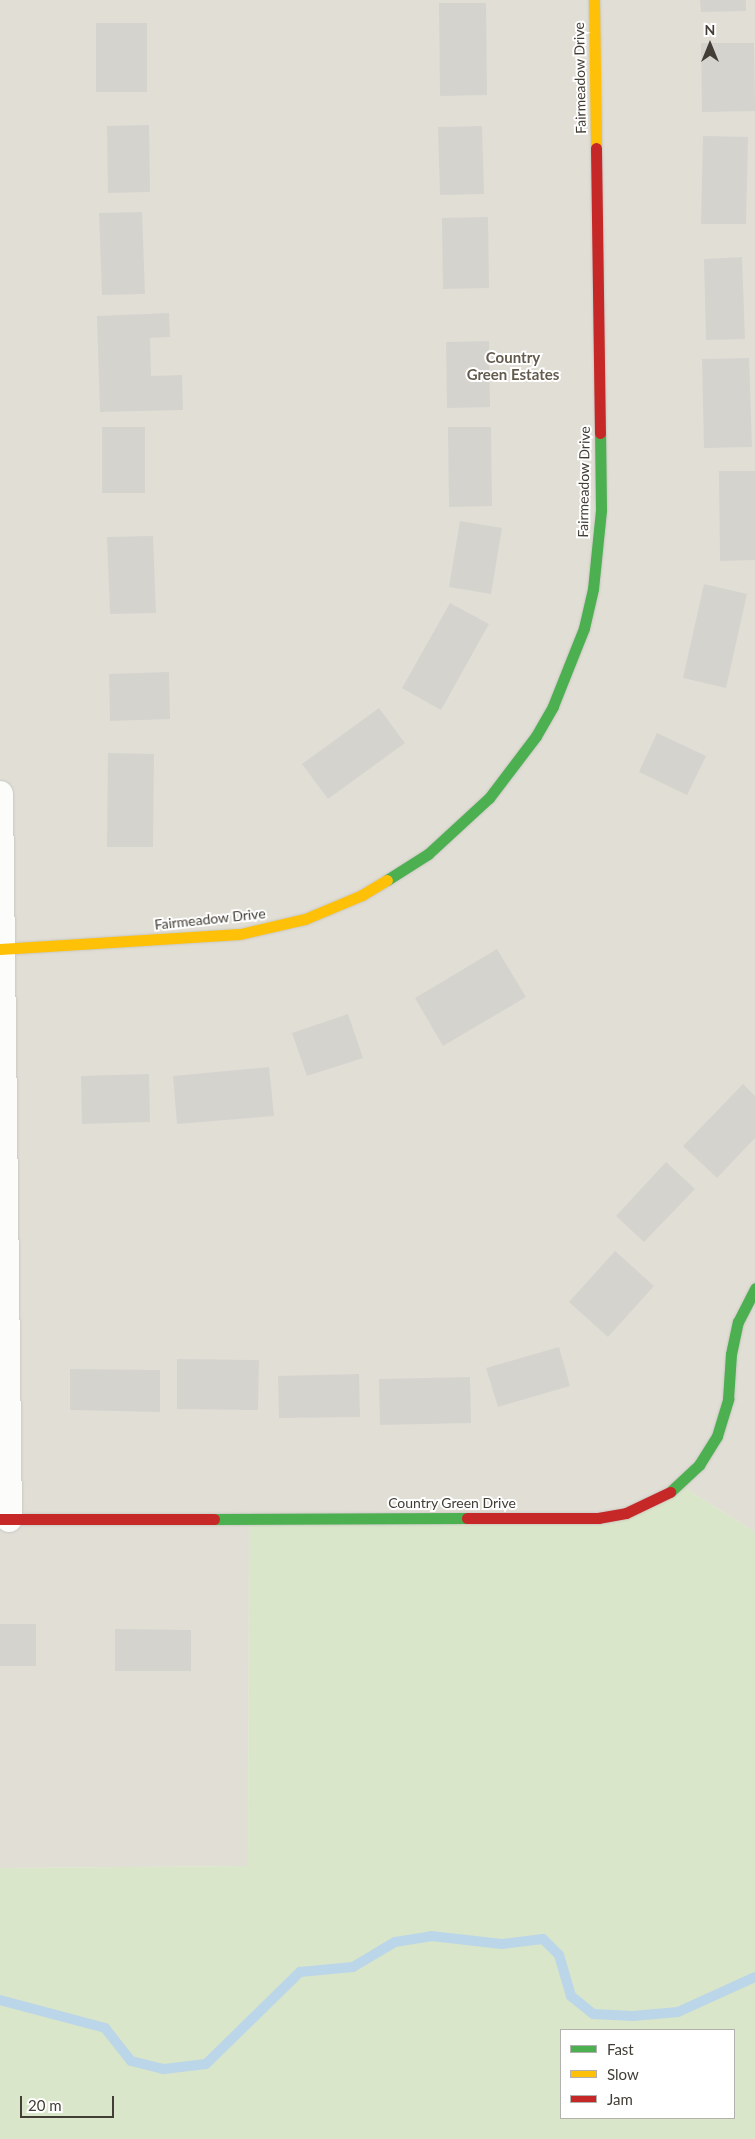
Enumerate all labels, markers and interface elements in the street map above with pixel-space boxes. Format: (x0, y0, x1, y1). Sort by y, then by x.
north arrow (685, 20, 735, 70)
text: N (705, 21, 715, 38)
street label: Fairmeadow Drive (571, 22, 589, 134)
district label: Country Green Estates (467, 348, 559, 383)
street label: Fairmeadow Drive (575, 426, 593, 538)
street label: Fairmeadow Drive (154, 905, 266, 933)
street label: Country Green Drive (388, 1495, 516, 1511)
legend (560, 2029, 735, 2119)
text: Fast (607, 2040, 634, 2058)
text: Slow (607, 2065, 639, 2083)
scale bar (22, 2086, 116, 2118)
text: Jam (607, 2090, 633, 2108)
text: 20 m (28, 2096, 62, 2114)

